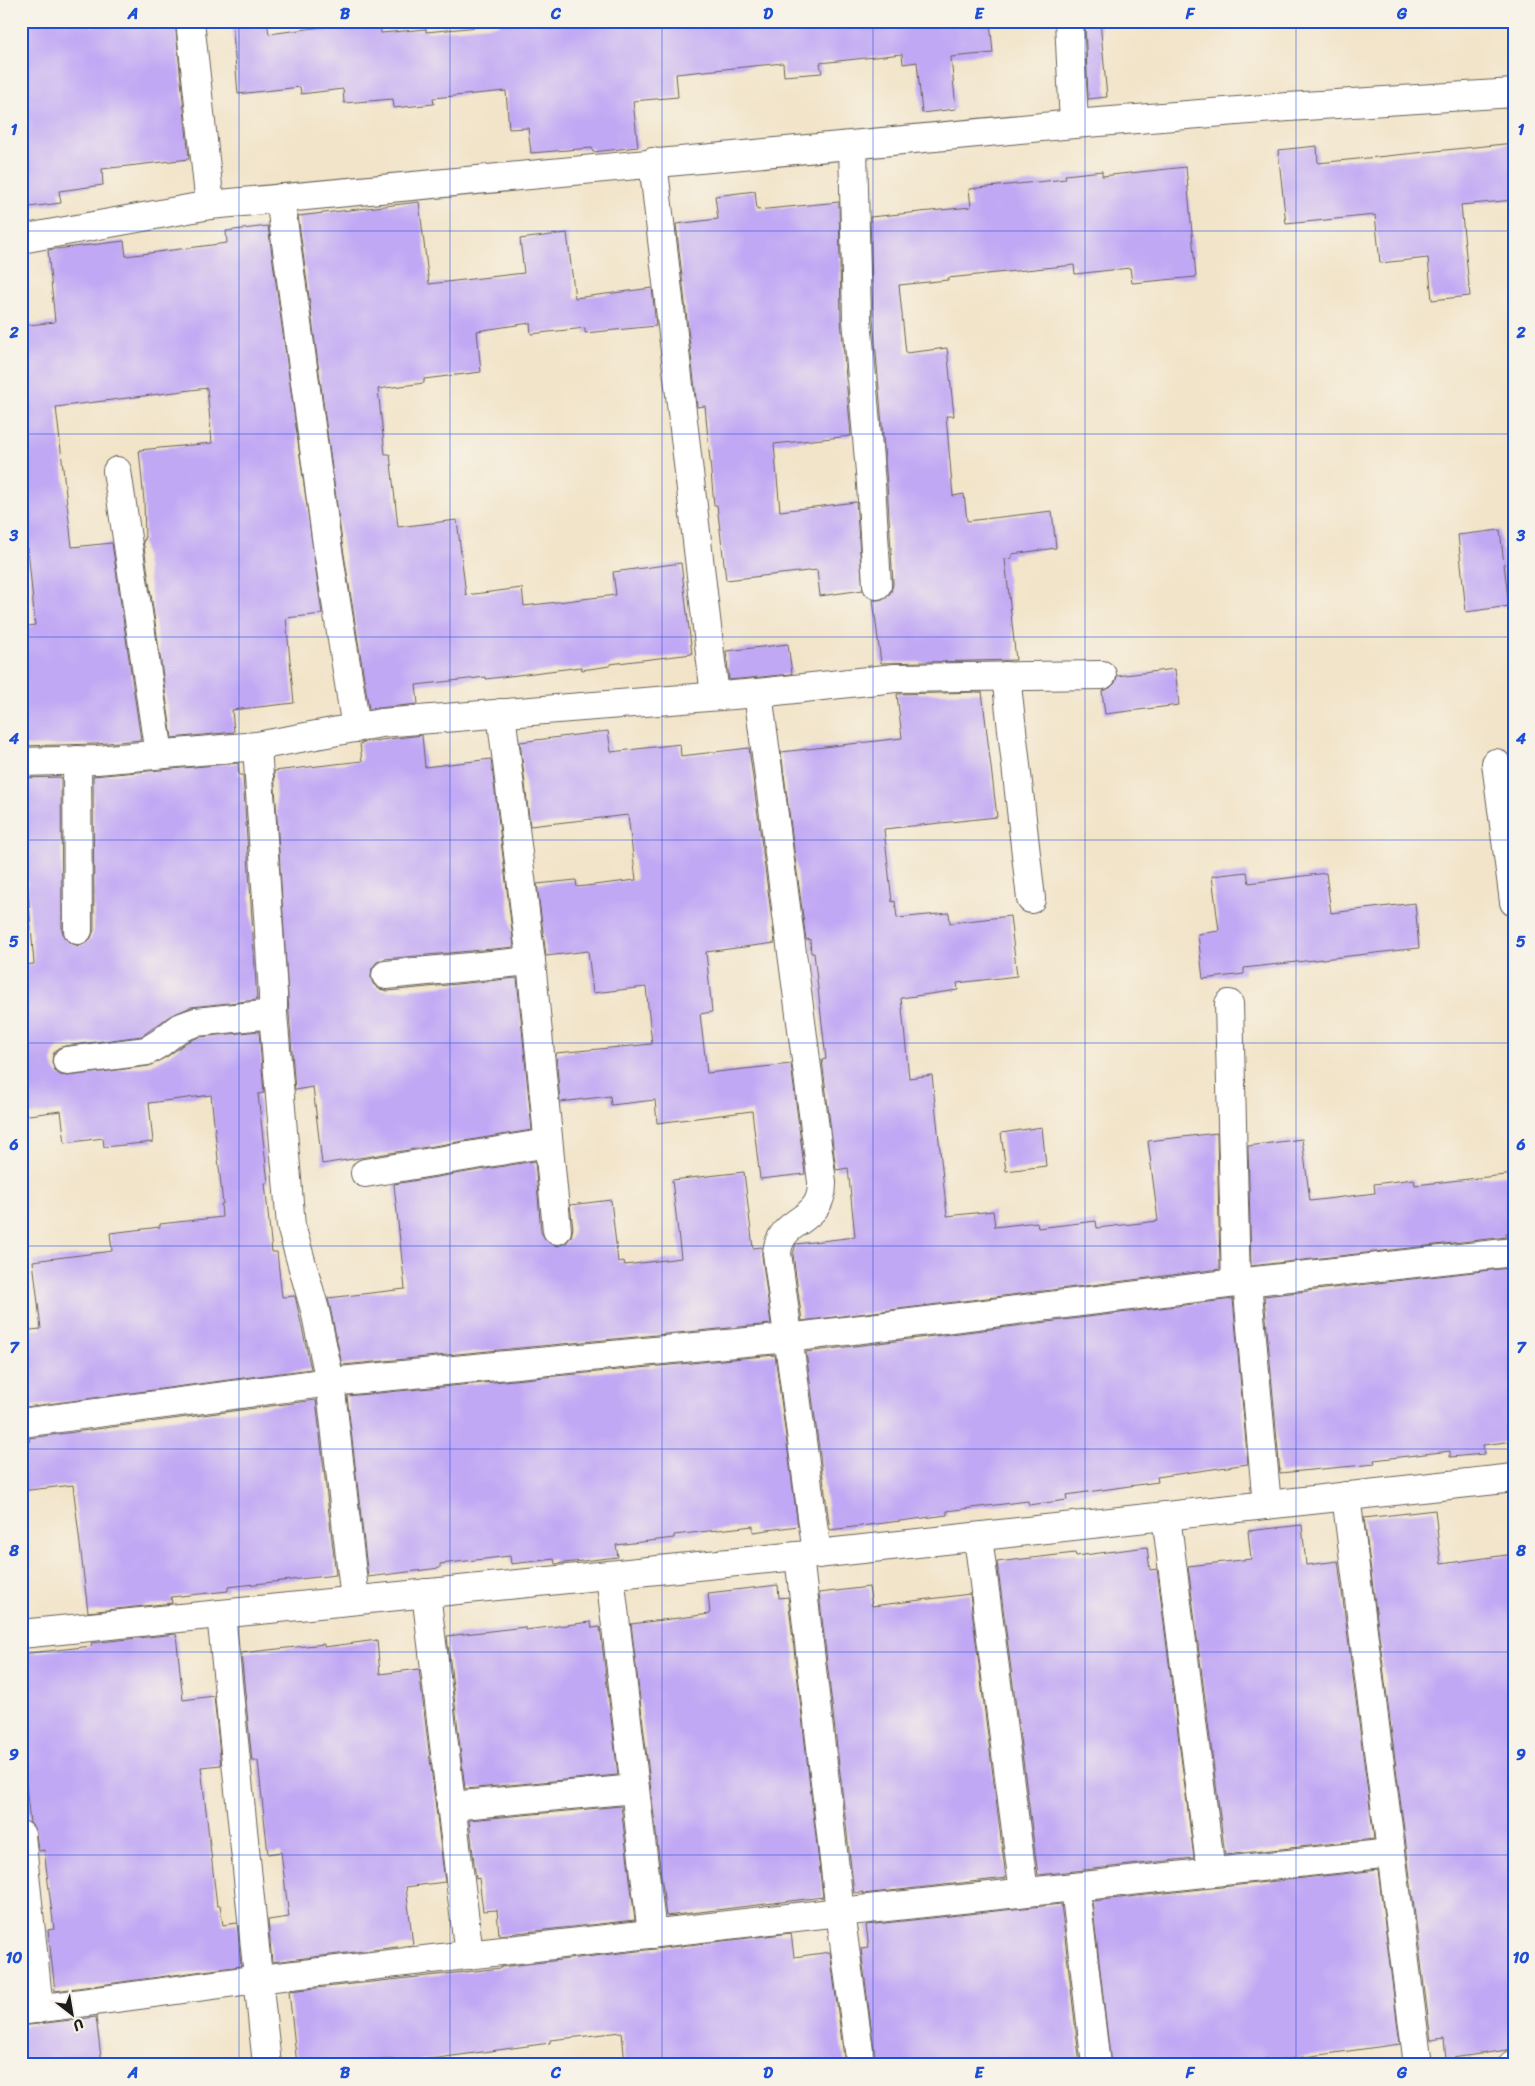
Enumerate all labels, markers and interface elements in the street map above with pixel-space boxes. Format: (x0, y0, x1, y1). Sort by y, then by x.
text: A (127, 0, 138, 28)
text: B (340, 0, 351, 28)
text: C (550, 0, 562, 28)
text: D (763, 0, 773, 28)
text: E (975, 0, 985, 28)
text: F (1185, 0, 1196, 28)
text: G (1396, 0, 1408, 28)
text: 1 (11, 115, 18, 144)
text: 1 (1518, 115, 1525, 144)
text: 2 (8, 318, 19, 347)
text: 2 (1515, 318, 1526, 347)
text: 3 (9, 521, 19, 550)
text: 3 (1516, 521, 1526, 550)
text: 4 (8, 724, 19, 753)
text: 4 (1515, 724, 1526, 753)
text: 5 (9, 927, 19, 956)
text: 5 (1516, 927, 1526, 956)
text: 6 (8, 1130, 19, 1159)
text: 6 (1515, 1130, 1526, 1159)
text: 7 (9, 1333, 20, 1362)
text: 7 (1516, 1333, 1527, 1362)
text: 8 (8, 1536, 19, 1565)
text: 8 (1515, 1536, 1526, 1565)
text: 9 (9, 1740, 19, 1769)
text: 9 (1516, 1740, 1526, 1769)
text: 10 (6, 1943, 22, 1972)
text: 10 (1513, 1943, 1529, 1972)
north arrow (48, 1988, 98, 2038)
text: U (67, 2012, 89, 2038)
text: A (127, 2058, 138, 2086)
text: B (340, 2058, 351, 2086)
text: C (550, 2058, 562, 2086)
text: D (763, 2058, 773, 2086)
text: E (975, 2058, 985, 2086)
text: F (1185, 2058, 1196, 2086)
text: G (1396, 2058, 1408, 2086)

